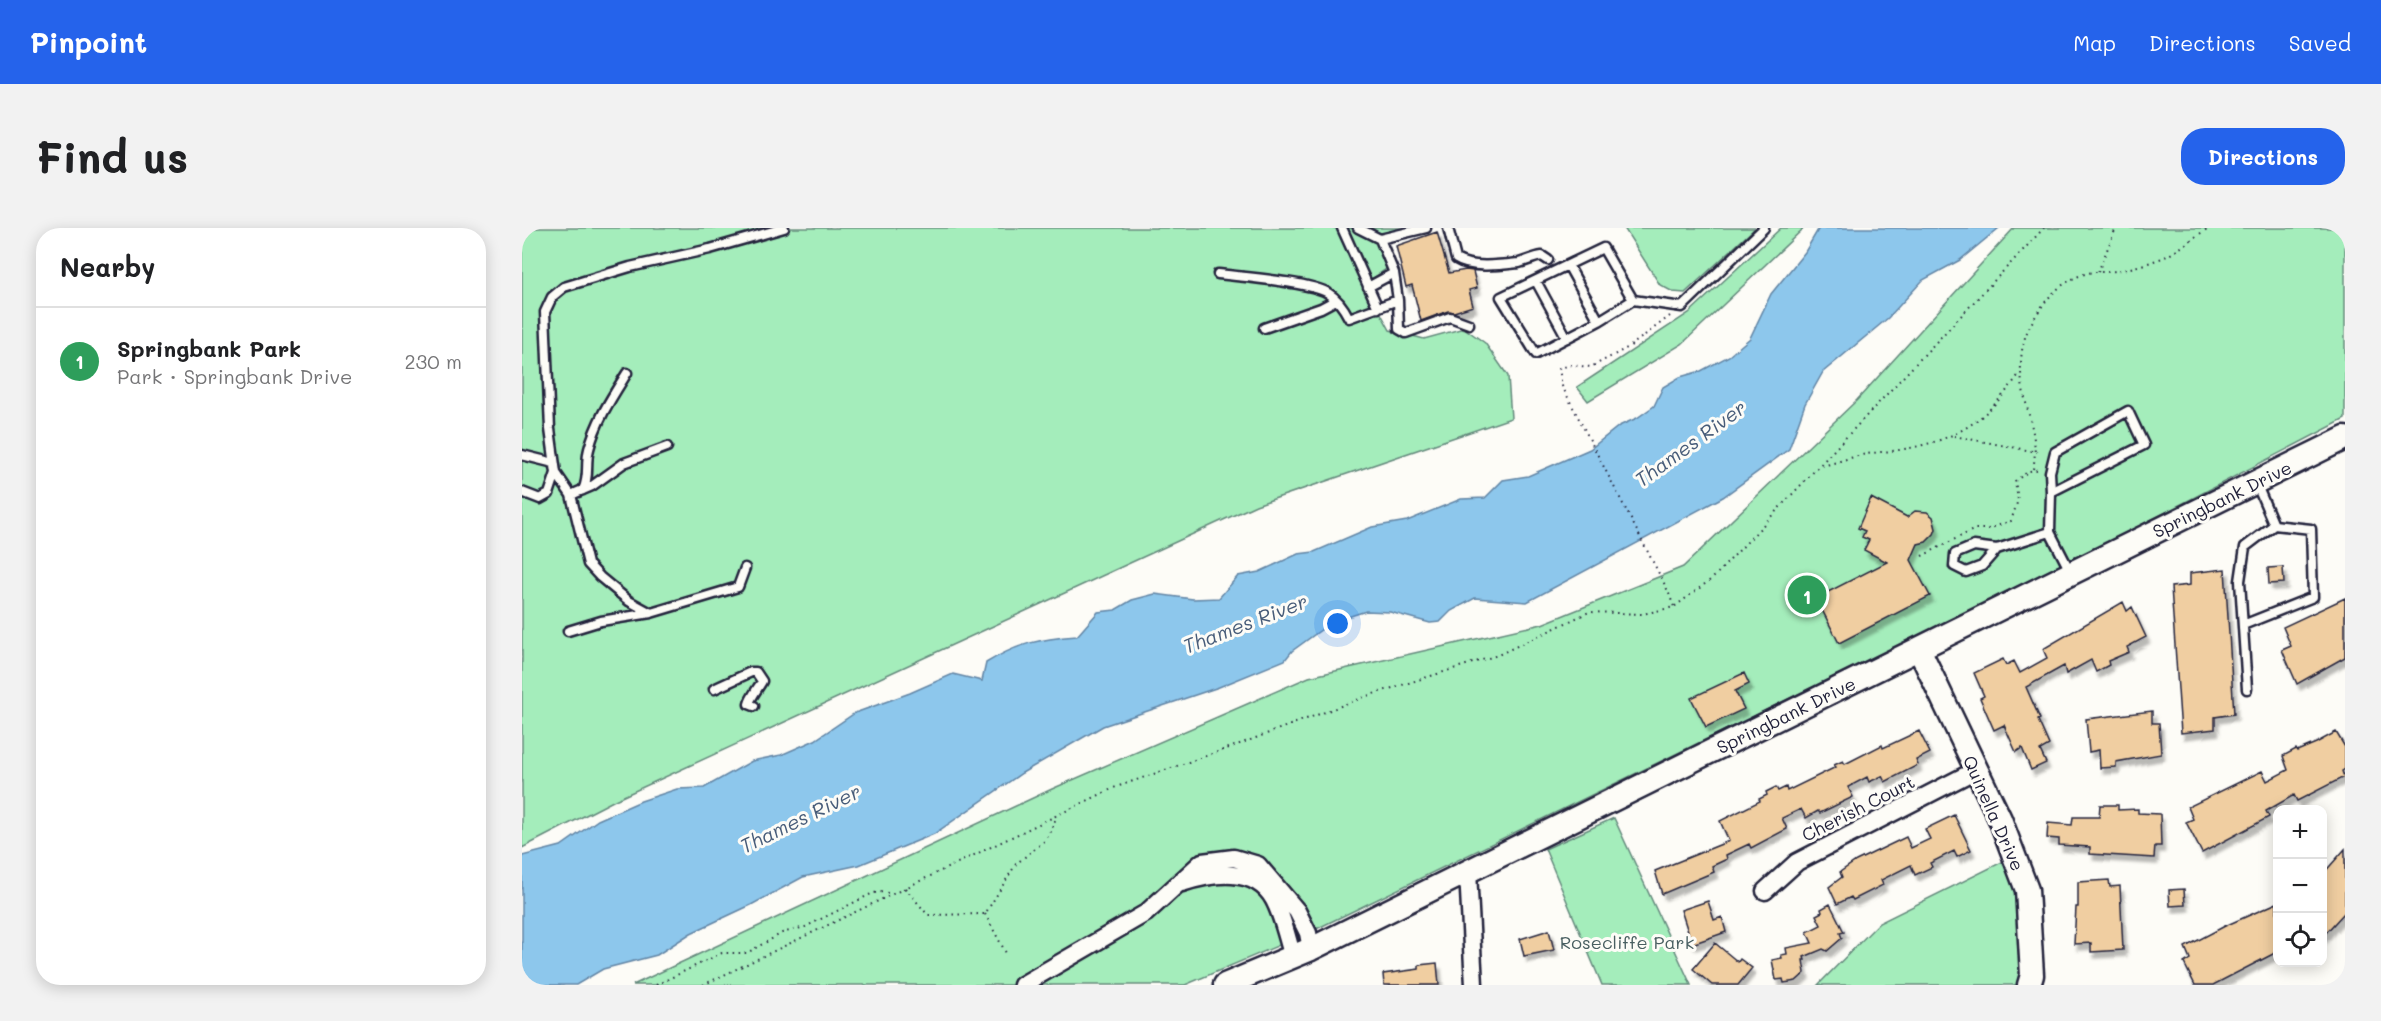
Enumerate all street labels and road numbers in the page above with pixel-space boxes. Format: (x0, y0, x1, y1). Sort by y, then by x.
street label: Springbank Drive (2149, 455, 2295, 543)
street label: Springbank Drive (1713, 671, 1859, 759)
street label: Quinella Drive (1958, 751, 2030, 875)
street label: Cherish Court (1797, 769, 1919, 847)

